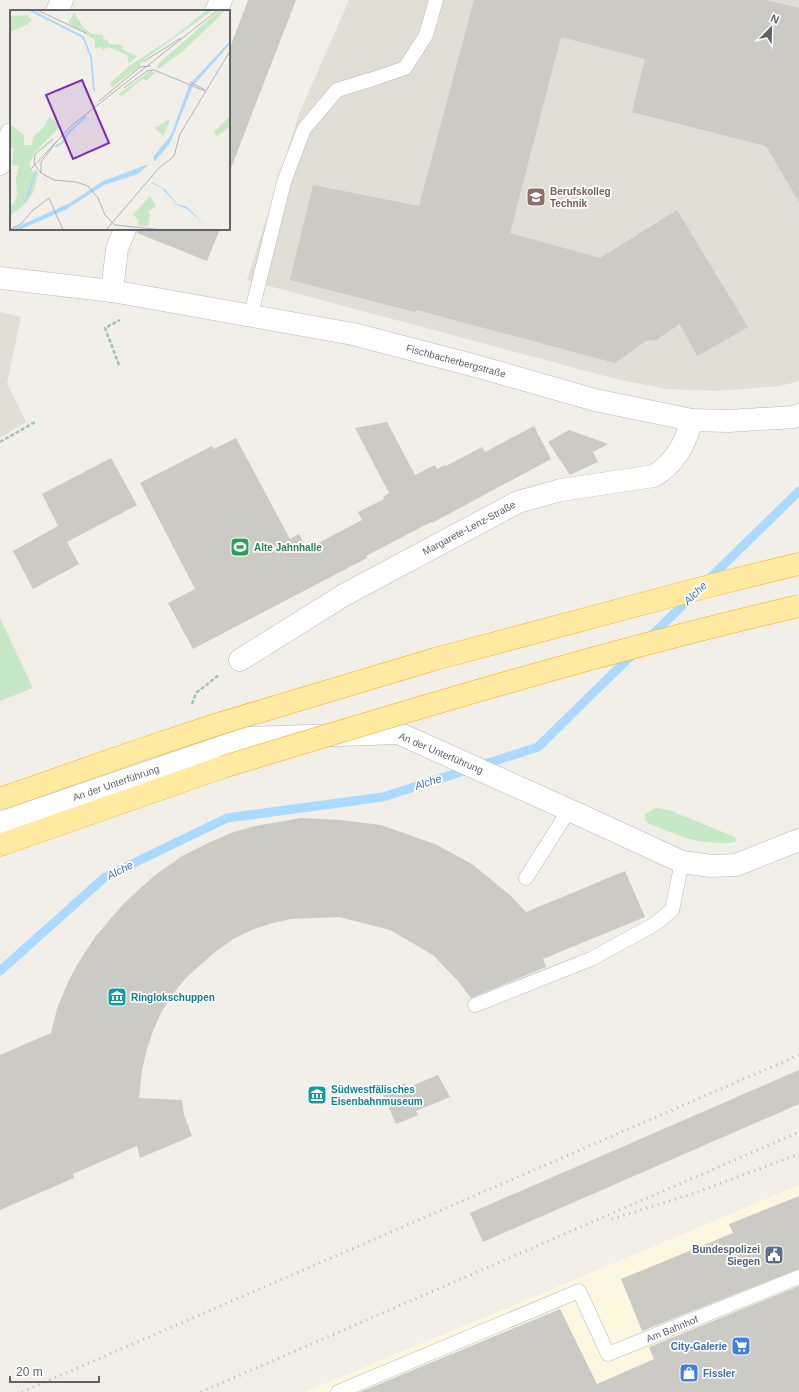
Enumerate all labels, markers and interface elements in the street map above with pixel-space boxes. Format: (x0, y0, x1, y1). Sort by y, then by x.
north arrow (751, 8, 791, 48)
inset map (10, 10, 230, 230)
text: N (769, 12, 781, 26)
school or university icon: Berufskolleg Technik (525, 186, 547, 208)
place label: Berufskolleg Technik (550, 186, 611, 209)
street label: Fischbacherbergstraße (405, 342, 508, 380)
street label: Margarete-Lenz-Straße (421, 499, 518, 557)
sports icon: Alte Jahnhalle (229, 536, 251, 558)
place label: Alte Jahnhalle (254, 542, 322, 553)
water label: Alche (680, 579, 709, 608)
street label: An der Unterführung (397, 730, 485, 776)
street label: An der Unterführung (71, 763, 161, 803)
water label: Alche (412, 772, 443, 792)
water label: Alche (104, 858, 135, 882)
museum icon: Ringlokschuppen (106, 986, 128, 1008)
place label: Ringlokschuppen (131, 992, 215, 1003)
museum icon: Südwestfälisches Eisenbahnmuseum (306, 1084, 328, 1106)
place label: Südwestfälisches Eisenbahnmuseum (331, 1084, 423, 1107)
place label: Bundespolizei Siegen (692, 1244, 760, 1267)
public building icon: Bundespolizei Siegen (763, 1244, 785, 1266)
street label: Am Bahnhof (644, 1314, 700, 1344)
supermarket icon: City-Galerie (730, 1335, 752, 1357)
place label: City-Galerie (671, 1341, 727, 1352)
scale bar (10, 1358, 99, 1384)
shop icon: Fissler (678, 1362, 700, 1384)
text: 20 m (16, 1365, 43, 1379)
place label: Fissler (703, 1368, 735, 1379)

